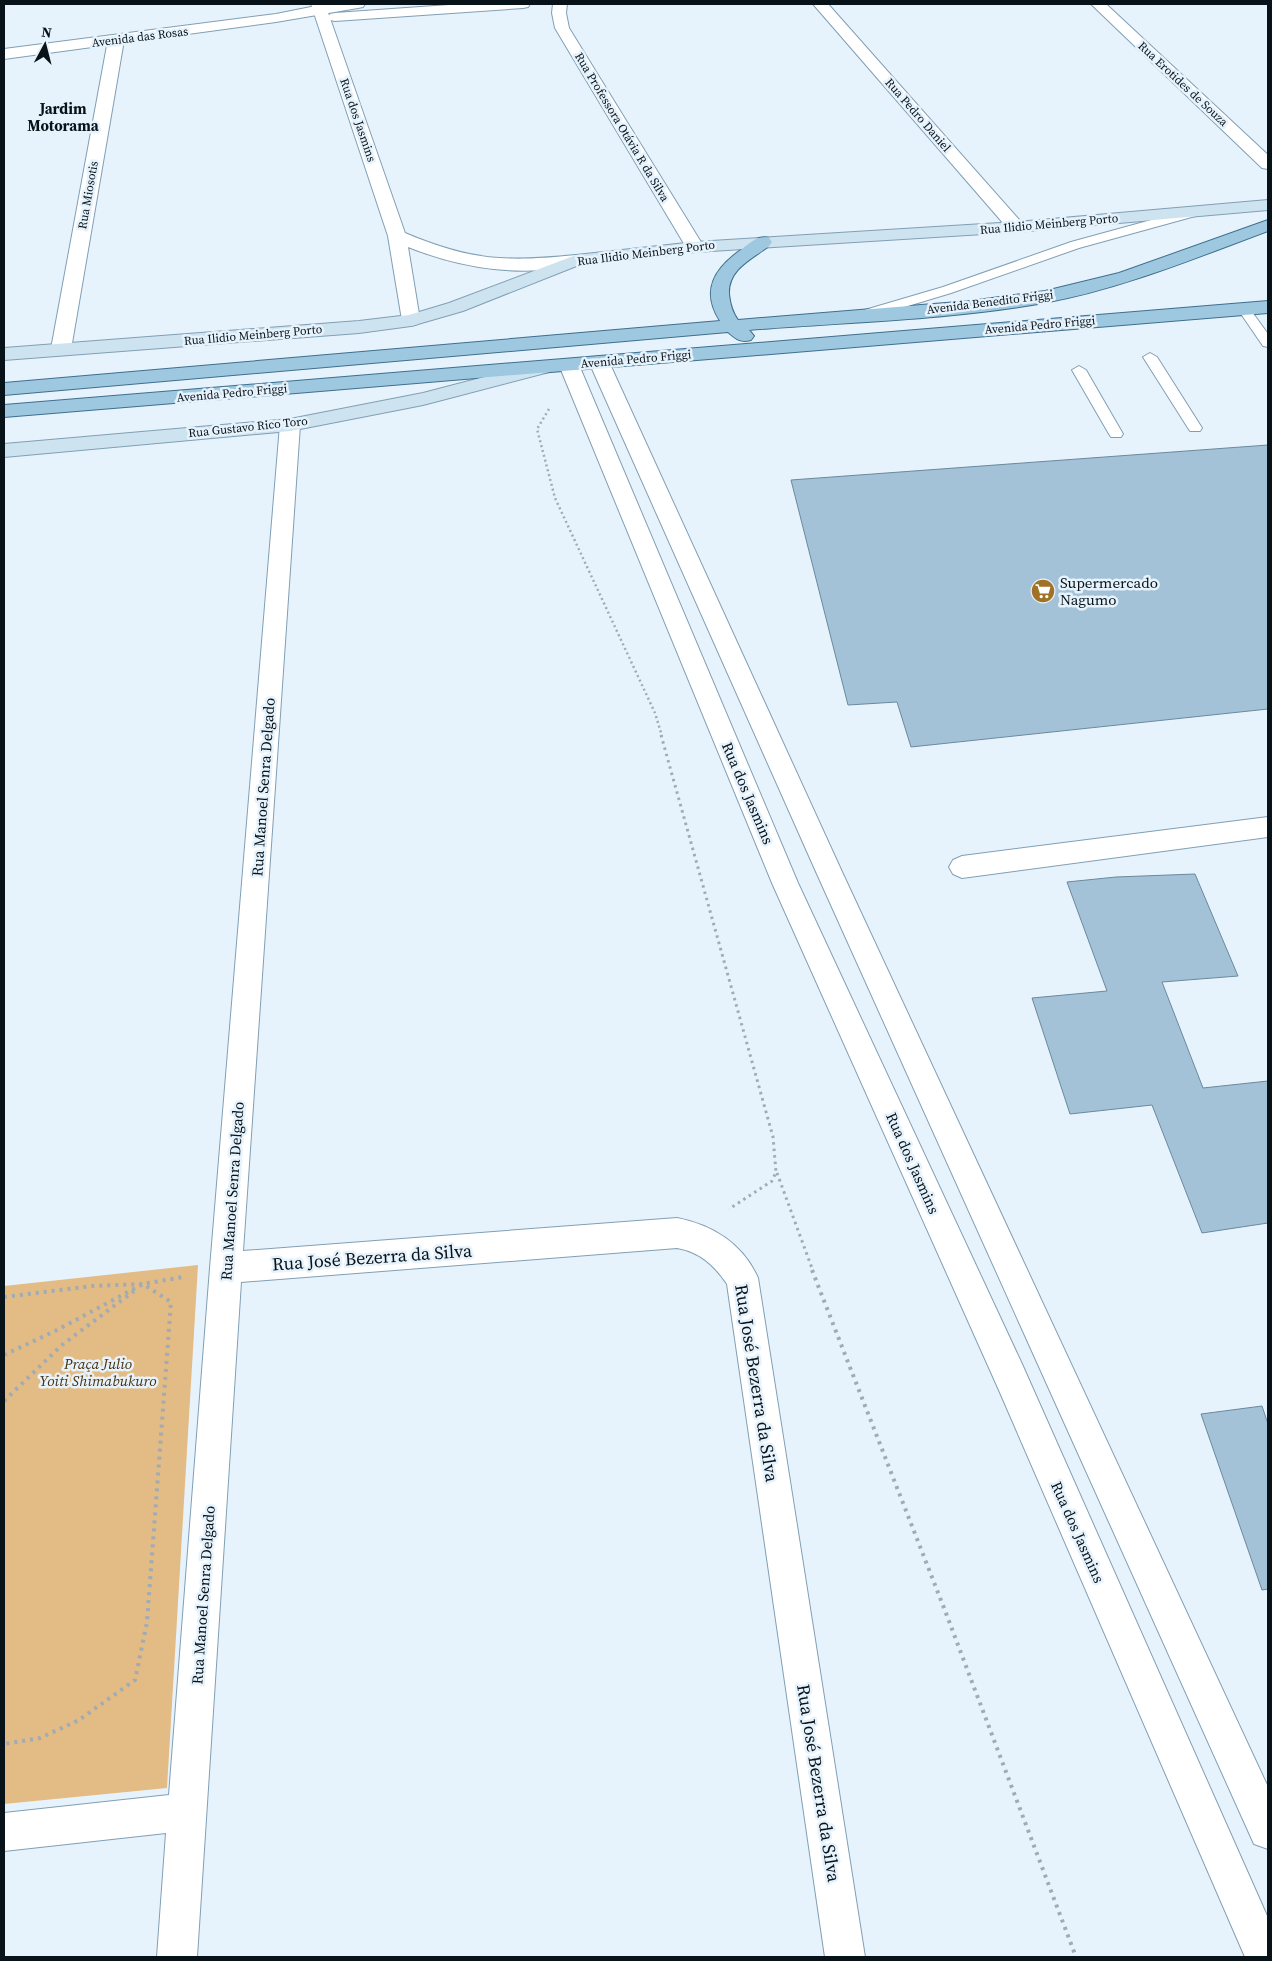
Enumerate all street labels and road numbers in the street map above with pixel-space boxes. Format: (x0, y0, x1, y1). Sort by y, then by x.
street label: Avenida das Rosas (91, 23, 189, 51)
street label: Rua Erotides de Souza (1135, 38, 1232, 131)
street label: Rua Professora Otávia R da Silva (571, 49, 673, 205)
street label: Rua Pedro Daniel (882, 75, 955, 156)
street label: Rua dos Jasmins (336, 76, 380, 164)
street label: Rua Miosotis (74, 160, 102, 230)
street label: Rua Ilidio Meinberg Porto (979, 210, 1119, 238)
street label: Rua Ilidio Meinberg Porto (576, 237, 716, 269)
street label: Avenida Benedito Friggi (926, 286, 1055, 318)
street label: Avenida Pedro Friggi (984, 312, 1096, 338)
street label: Rua Ilidio Meinberg Porto (183, 321, 323, 349)
street label: Avenida Pedro Friggi (580, 346, 692, 372)
street label: Avenida Pedro Friggi (176, 380, 288, 406)
street label: Rua Gustavo Rico Toro (188, 413, 309, 441)
street label: Rua Manoel Senra Delgado (246, 697, 280, 877)
street label: Rua dos Jasmins (717, 739, 779, 847)
street label: Rua Manoel Senra Delgado (215, 1101, 249, 1281)
street label: Rua dos Jasmins (881, 1109, 945, 1217)
street label: Rua José Bezerra da Silva (271, 1237, 474, 1276)
street label: Rua José Bezerra da Silva (729, 1282, 785, 1485)
street label: Rua dos Jasmins (1046, 1478, 1110, 1586)
street label: Rua Manoel Senra Delgado (186, 1505, 220, 1685)
street label: Rua José Bezerra da Silva (791, 1682, 847, 1885)

